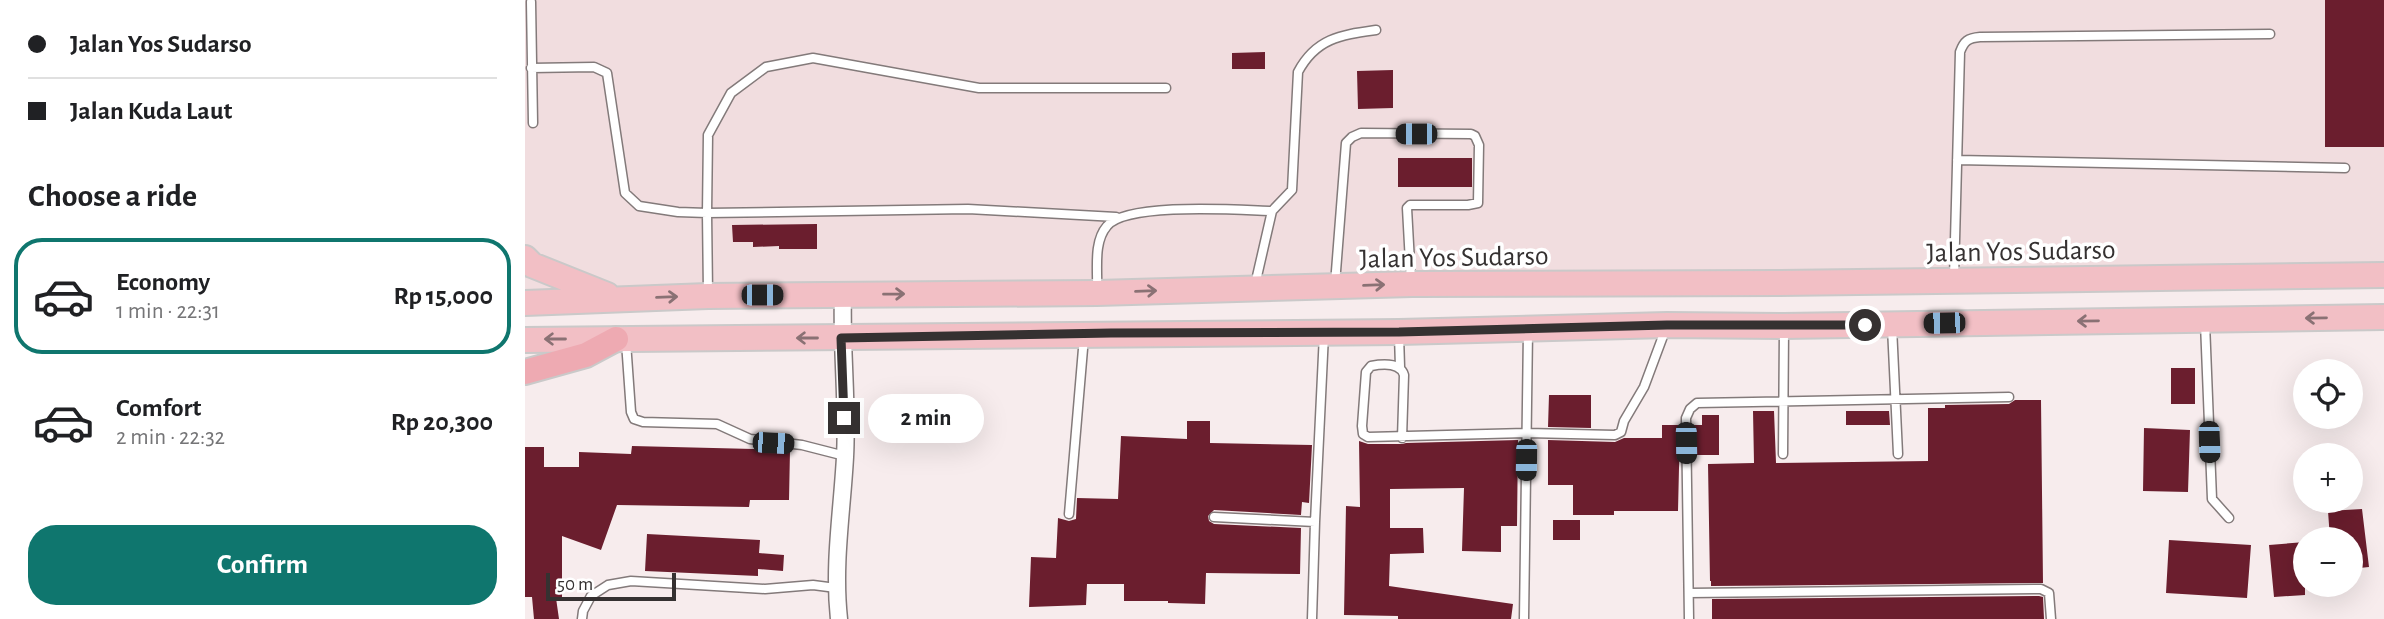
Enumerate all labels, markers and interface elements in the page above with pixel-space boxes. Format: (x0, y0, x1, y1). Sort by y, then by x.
text: Jalan Yos Sudarso (70, 31, 252, 57)
text: Jalan Kuda Laut (70, 98, 232, 124)
car (1396, 124, 1438, 145)
text: Choose a ride (28, 180, 197, 212)
street label: Jalan Yos Sudarso (1926, 236, 2116, 268)
street label: Jalan Yos Sudarso (1359, 242, 1549, 274)
icon: car (32, 265, 95, 328)
text: Economy (116, 269, 210, 295)
one-way arrow (1362, 279, 1385, 292)
text: Rp 15,000 (394, 283, 493, 309)
car (742, 285, 784, 306)
one-way arrow (1134, 285, 1157, 298)
one-way arrow (882, 288, 905, 301)
one-way arrow (655, 290, 678, 304)
text: 1 min · 22:31 (116, 300, 220, 323)
route start (1849, 309, 1881, 341)
one-way arrow (2305, 311, 2328, 325)
car (1923, 312, 1966, 334)
one-way arrow (2077, 315, 2100, 328)
one-way arrow (796, 331, 819, 345)
one-way arrow (544, 333, 567, 346)
map controls (2293, 359, 2363, 597)
button: locate (2293, 359, 2363, 429)
icon: car (32, 391, 95, 454)
callout: 2 min (869, 394, 984, 442)
text: Comfort (116, 395, 201, 421)
route end (828, 402, 860, 434)
text: 2 min (900, 407, 952, 430)
text: Rp 20,300 (391, 409, 493, 435)
car (2198, 421, 2221, 463)
car (1676, 422, 1697, 464)
text: 2 min · 22:32 (116, 426, 225, 449)
car (752, 431, 795, 455)
car (1516, 439, 1537, 481)
button: + (2293, 443, 2363, 513)
button: Confirm (28, 525, 497, 605)
button: − (2293, 527, 2363, 597)
scale bar (546, 570, 675, 602)
text: 50 m (557, 575, 593, 594)

